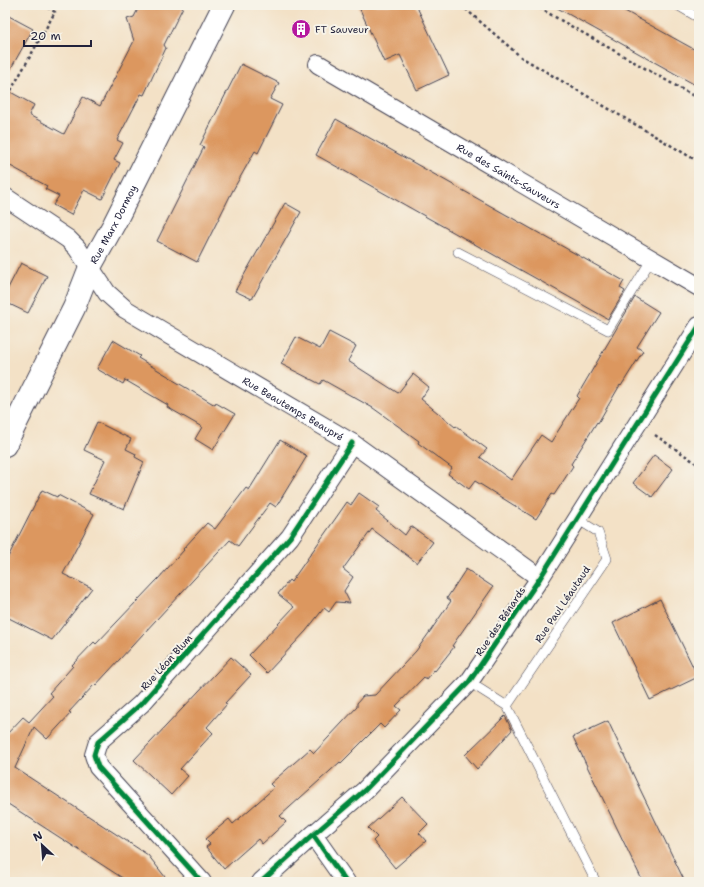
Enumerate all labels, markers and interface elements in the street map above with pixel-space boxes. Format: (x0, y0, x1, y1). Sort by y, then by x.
building icon: FT Sauveur (290, 18, 312, 40)
scale bar (24, 22, 91, 48)
place label: FT Sauveur (315, 23, 369, 36)
text: 20 m (30, 28, 61, 44)
street label: Rue des Saints-Sauveurs (454, 141, 563, 212)
street label: Rue Marx Dormoy (87, 182, 140, 266)
street label: Rue Beautemps Beaupré (240, 374, 346, 444)
street label: Rue Paul Léautaud (532, 563, 593, 645)
street label: Rue des Bénards (472, 584, 528, 658)
street label: Rue Léon Blum (138, 631, 195, 693)
north arrow (22, 825, 62, 865)
text: N (31, 828, 45, 845)

